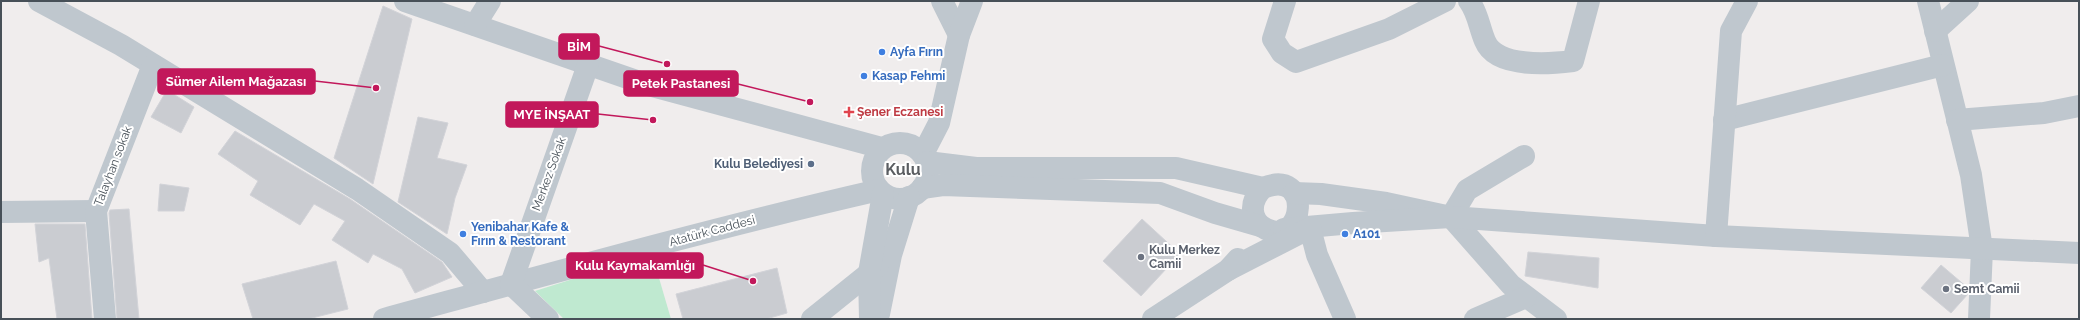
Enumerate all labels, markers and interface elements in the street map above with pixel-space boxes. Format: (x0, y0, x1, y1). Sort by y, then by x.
callout: BİM (559, 34, 599, 59)
text: BİM (567, 39, 591, 54)
place label: Ayfa Fırın (890, 45, 943, 59)
marker: Ayfa Fırın (877, 47, 887, 57)
callout: Sümer Ailem Mağazası (158, 69, 315, 94)
place label: Kasap Fehmi (872, 69, 945, 83)
callout: Petek Pastanesi (624, 71, 738, 96)
marker: Kasap Fehmi (859, 71, 869, 81)
text: Sümer Ailem Mağazası (166, 74, 306, 89)
text: Petek Pastanesi (632, 76, 730, 91)
callout: MYE İNŞAAT (506, 102, 598, 127)
place label: Şener Eczanesi (857, 105, 943, 119)
text: MYE İNŞAAT (514, 107, 590, 122)
marker: Şener Eczanesi (844, 107, 854, 117)
street label: Talayhan sokak (91, 123, 135, 208)
street label: Merkez Sokak (529, 135, 569, 213)
place label: Kulu Belediyesi (714, 157, 803, 171)
marker: Kulu Belediyesi (806, 159, 816, 169)
district label: Kulu (885, 160, 921, 179)
street label: Atatürk Caddesi (668, 213, 756, 249)
place label: Yenibahar Kafe & Fırın & Restorant (471, 220, 569, 248)
place label: A101 (1353, 227, 1380, 241)
marker: Yenibahar Kafe & Fırın & Restorant (458, 229, 468, 239)
marker: A101 (1340, 229, 1350, 239)
place label: Kulu Merkez Camii (1149, 243, 1220, 271)
marker: Kulu Merkez Camii (1136, 252, 1146, 262)
callout: Kulu Kaymakamlığı (567, 253, 703, 278)
text: Kulu Kaymakamlığı (575, 258, 695, 273)
place label: Semt Camii (1954, 282, 2020, 296)
marker: Semt Camii (1941, 284, 1951, 294)

